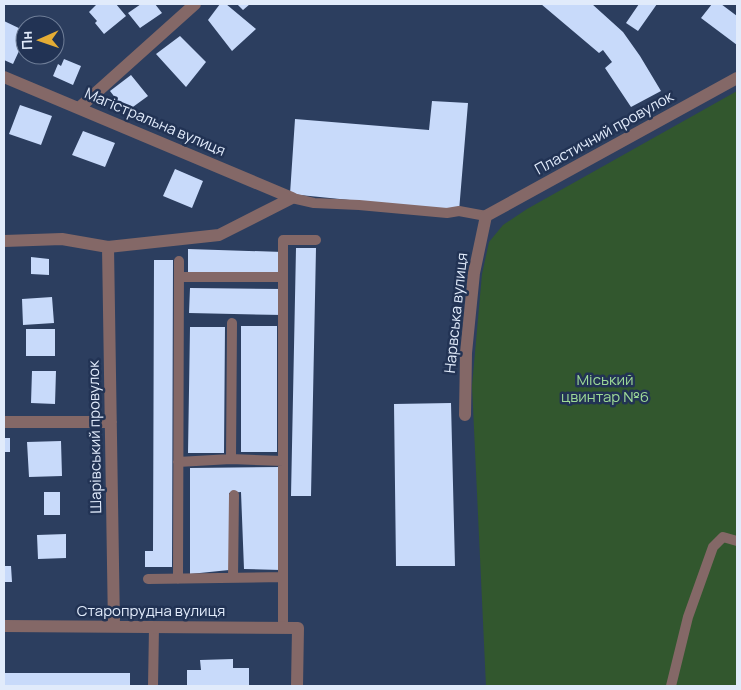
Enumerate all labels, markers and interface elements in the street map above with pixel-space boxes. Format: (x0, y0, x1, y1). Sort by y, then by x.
north arrow (15, 15, 65, 65)
text: Пн (17, 31, 36, 50)
street label: Магістральна вулиця (81, 82, 229, 161)
street label: Пластичний провулок (531, 85, 677, 179)
street label: Нарвська вулиця (439, 252, 472, 374)
street label: Шарівський провулок (83, 360, 106, 514)
park label: Міський цвинтар №6 (561, 369, 649, 407)
street label: Старопрудна вулиця (77, 600, 225, 621)

